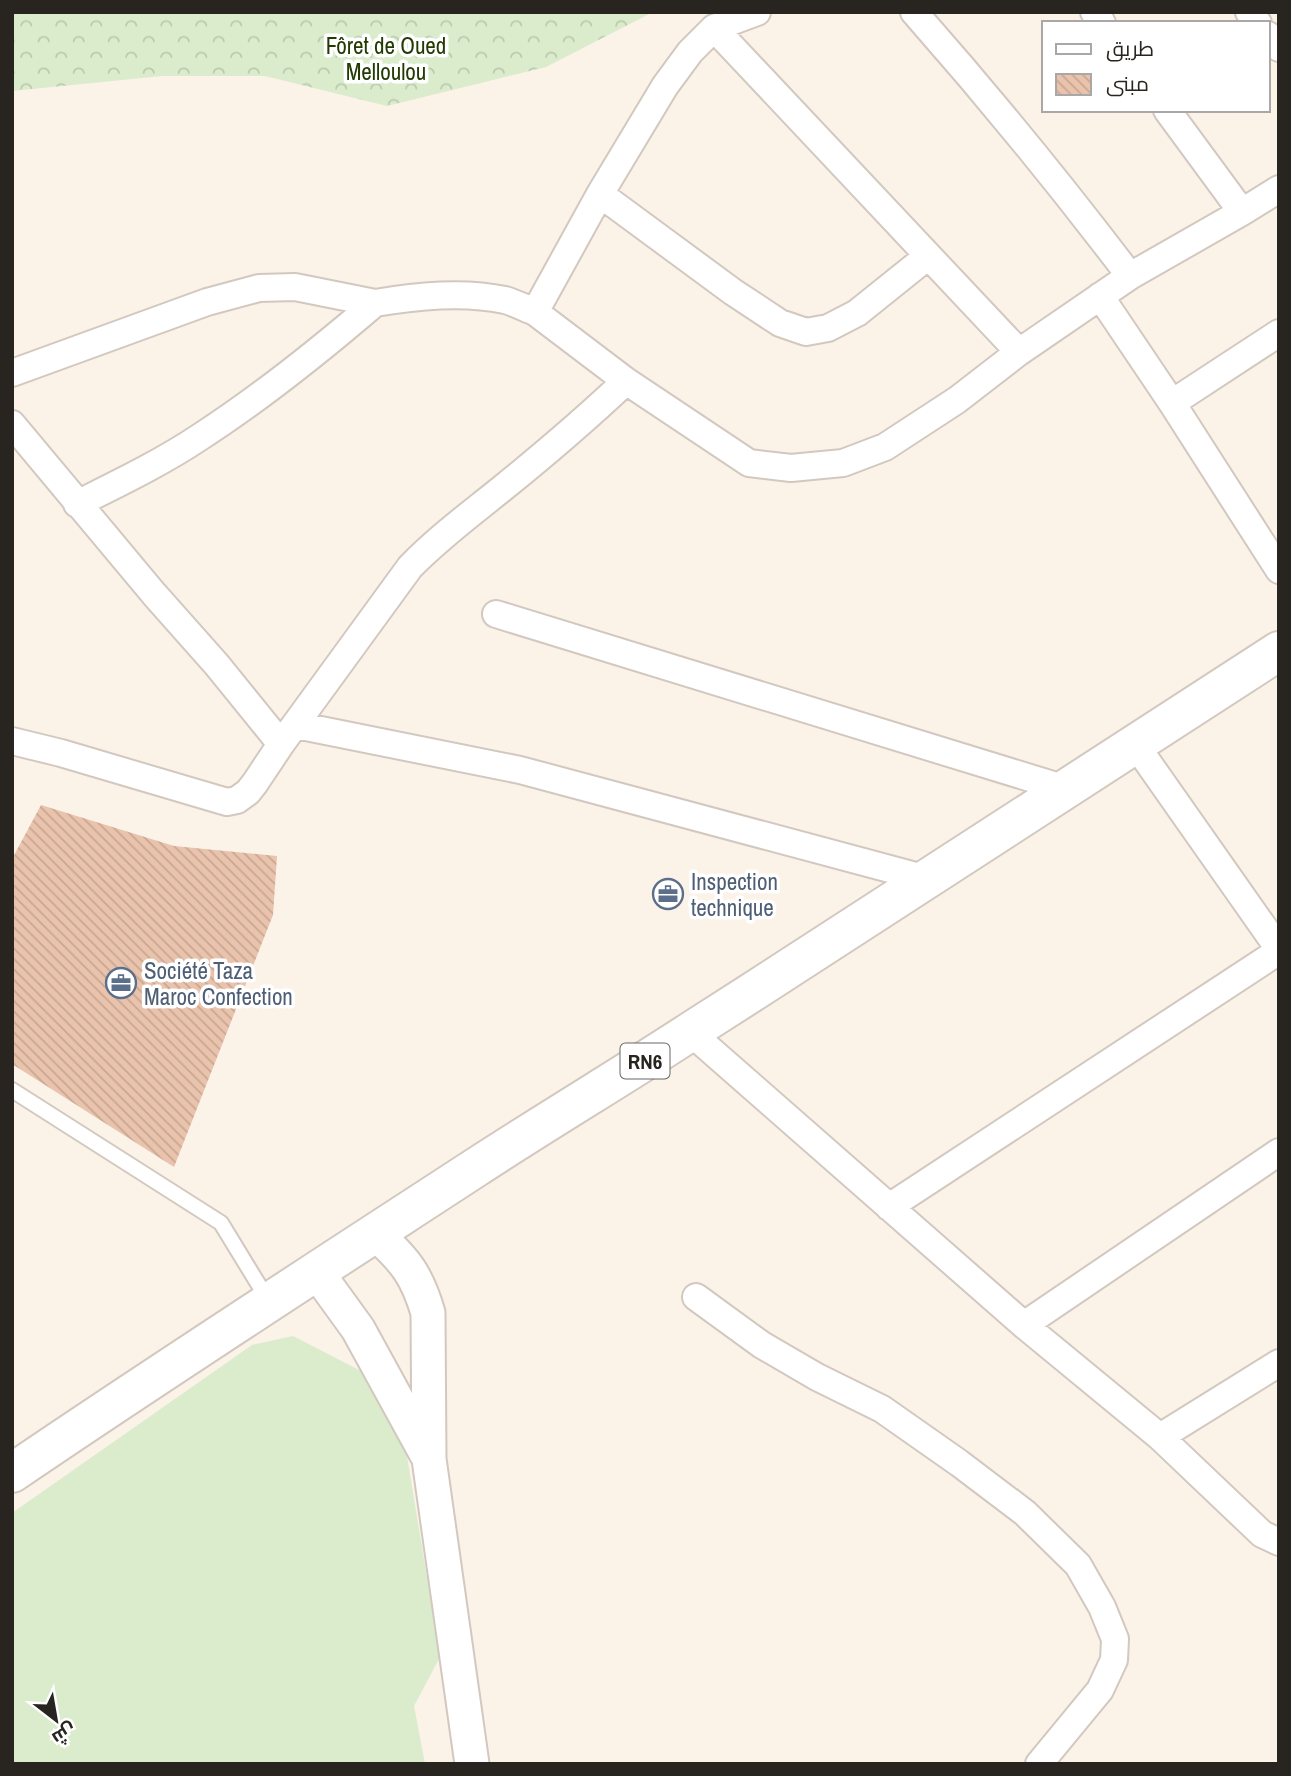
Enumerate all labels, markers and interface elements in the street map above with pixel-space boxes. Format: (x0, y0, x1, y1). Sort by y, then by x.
legend (1042, 21, 1270, 112)
park label: Fôret de Oued Melloulou (326, 30, 446, 87)
text: طريق (1106, 34, 1154, 63)
text: مبنى (1106, 69, 1149, 98)
place label: Inspection technique (691, 866, 778, 923)
office icon: Inspection technique (651, 877, 685, 911)
place label: Société Taza Maroc Confection (144, 955, 293, 1012)
office icon: Société Taza Maroc Confection (104, 966, 138, 1000)
road number: RN6 (620, 1044, 670, 1078)
north arrow (21, 1685, 91, 1755)
text: ش (48, 1717, 82, 1752)

